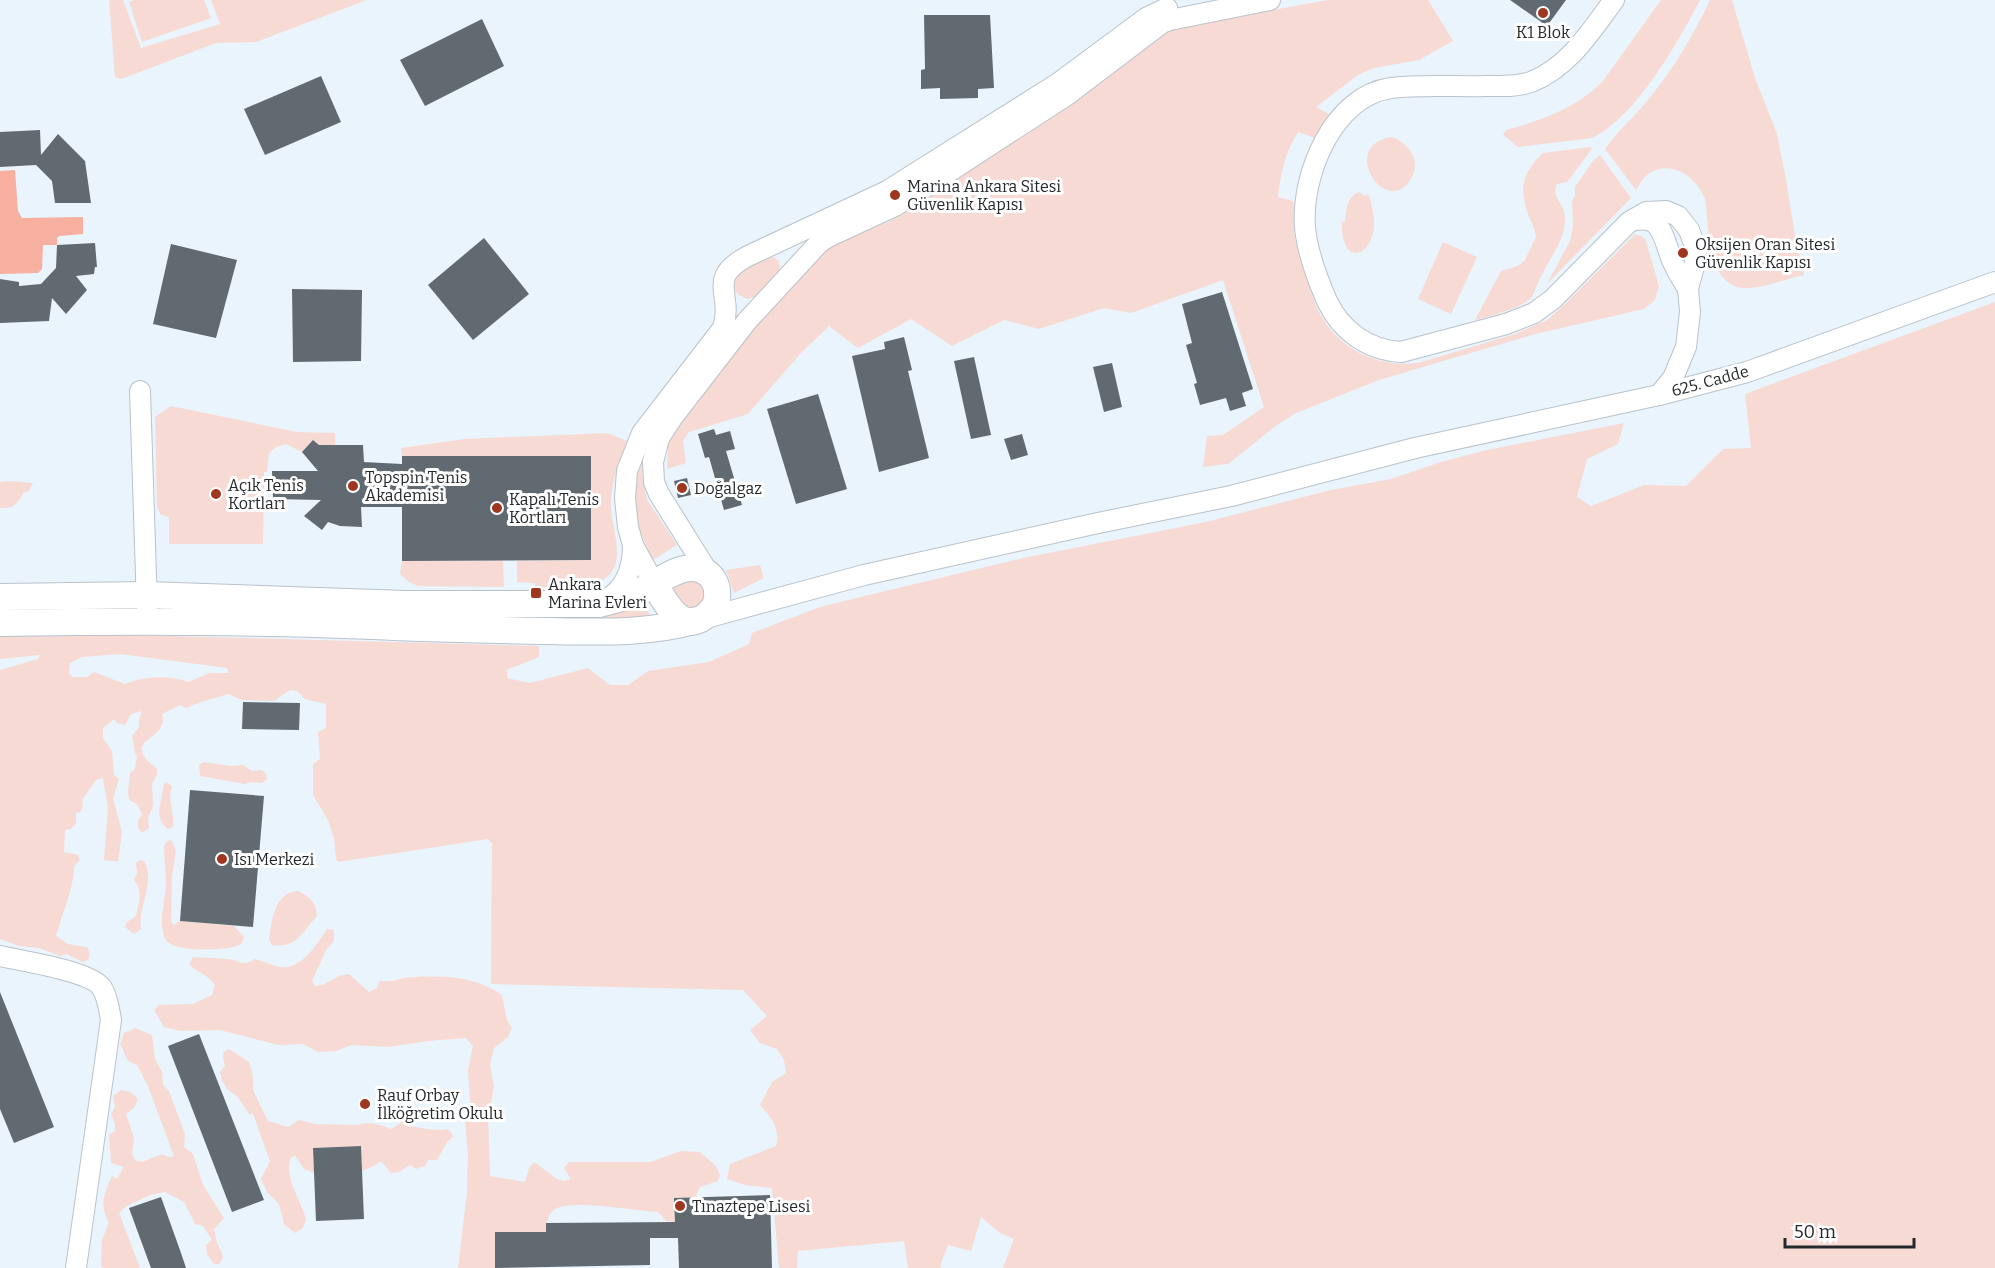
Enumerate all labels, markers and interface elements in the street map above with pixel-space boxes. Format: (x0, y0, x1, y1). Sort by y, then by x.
marker: K1 Blok (1536, 6, 1550, 20)
place label: K1 Blok (1516, 23, 1570, 42)
place label: Marina Ankara Sitesi Güvenlik Kapısı (907, 177, 1061, 214)
marker: Marina Ankara Sitesi Güvenlik Kapısı (888, 188, 902, 202)
place label: Oksijen Oran Sitesi Güvenlik Kapısı (1695, 235, 1835, 272)
marker: Oksijen Oran Sitesi Güvenlik Kapısı (1676, 246, 1690, 260)
street label: 625. Cadde (1669, 362, 1751, 400)
place label: Topspin Tenis Akademisi (365, 468, 467, 505)
place label: Açık Tenis Kortları (228, 476, 304, 513)
marker: Topspin Tenis Akademisi (346, 479, 360, 493)
place label: Doğalgaz (694, 479, 762, 498)
marker: Doğalgaz (675, 481, 689, 495)
marker: Açık Tenis Kortları (209, 487, 223, 501)
place label: Kapalı Tenis Kortları (509, 490, 599, 527)
marker: Kapalı Tenis Kortları (490, 501, 504, 515)
place label: Ankara Marina Evleri (548, 575, 647, 612)
marker: Ankara Marina Evleri (529, 586, 543, 600)
place label: Isı Merkezi (234, 850, 314, 869)
marker: Isı Merkezi (215, 852, 229, 866)
place label: Rauf Orbay İlköğretim Okulu (377, 1086, 503, 1123)
marker: Rauf Orbay İlköğretim Okulu (358, 1097, 372, 1111)
place label: Tınaztepe Lisesi (692, 1197, 811, 1216)
marker: Tınaztepe Lisesi (673, 1199, 687, 1213)
scale bar (1785, 1211, 1914, 1249)
text: 50 m (1794, 1221, 1836, 1243)

